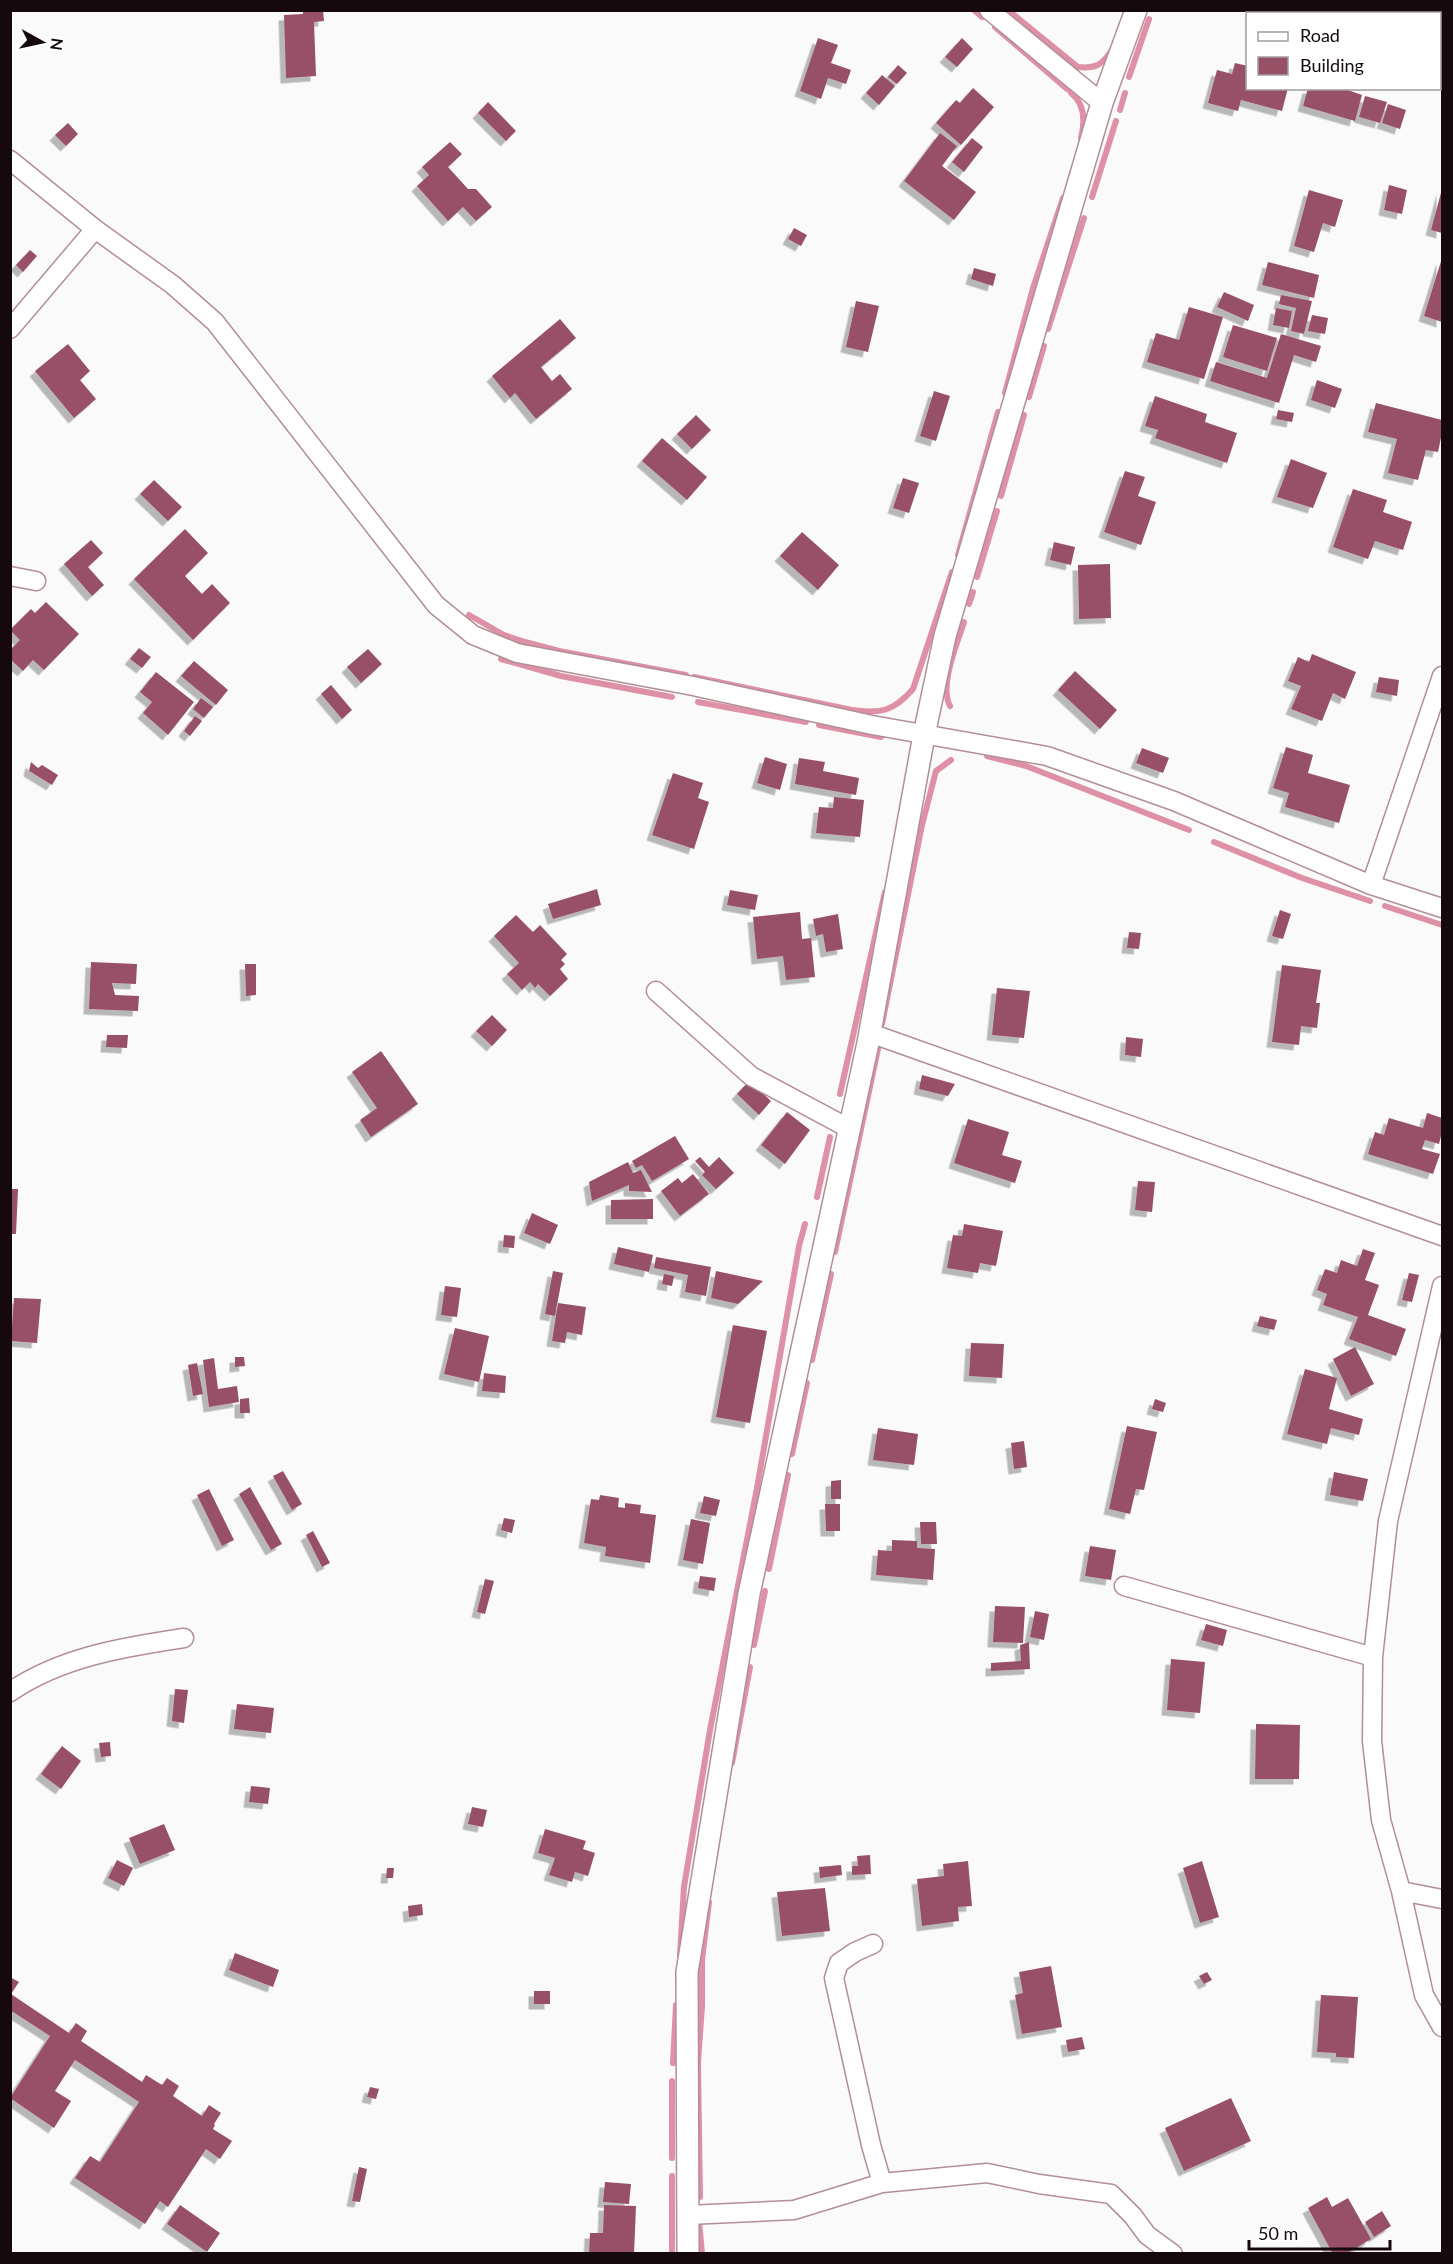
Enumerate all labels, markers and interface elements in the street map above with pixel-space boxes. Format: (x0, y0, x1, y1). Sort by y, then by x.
north arrow (12, 12, 72, 72)
legend (1246, 12, 1441, 90)
text: Road (1300, 24, 1340, 46)
text: N (47, 37, 68, 52)
text: Building (1300, 54, 1364, 76)
scale bar (1249, 2213, 1390, 2251)
text: 50 m (1258, 2222, 1298, 2244)

